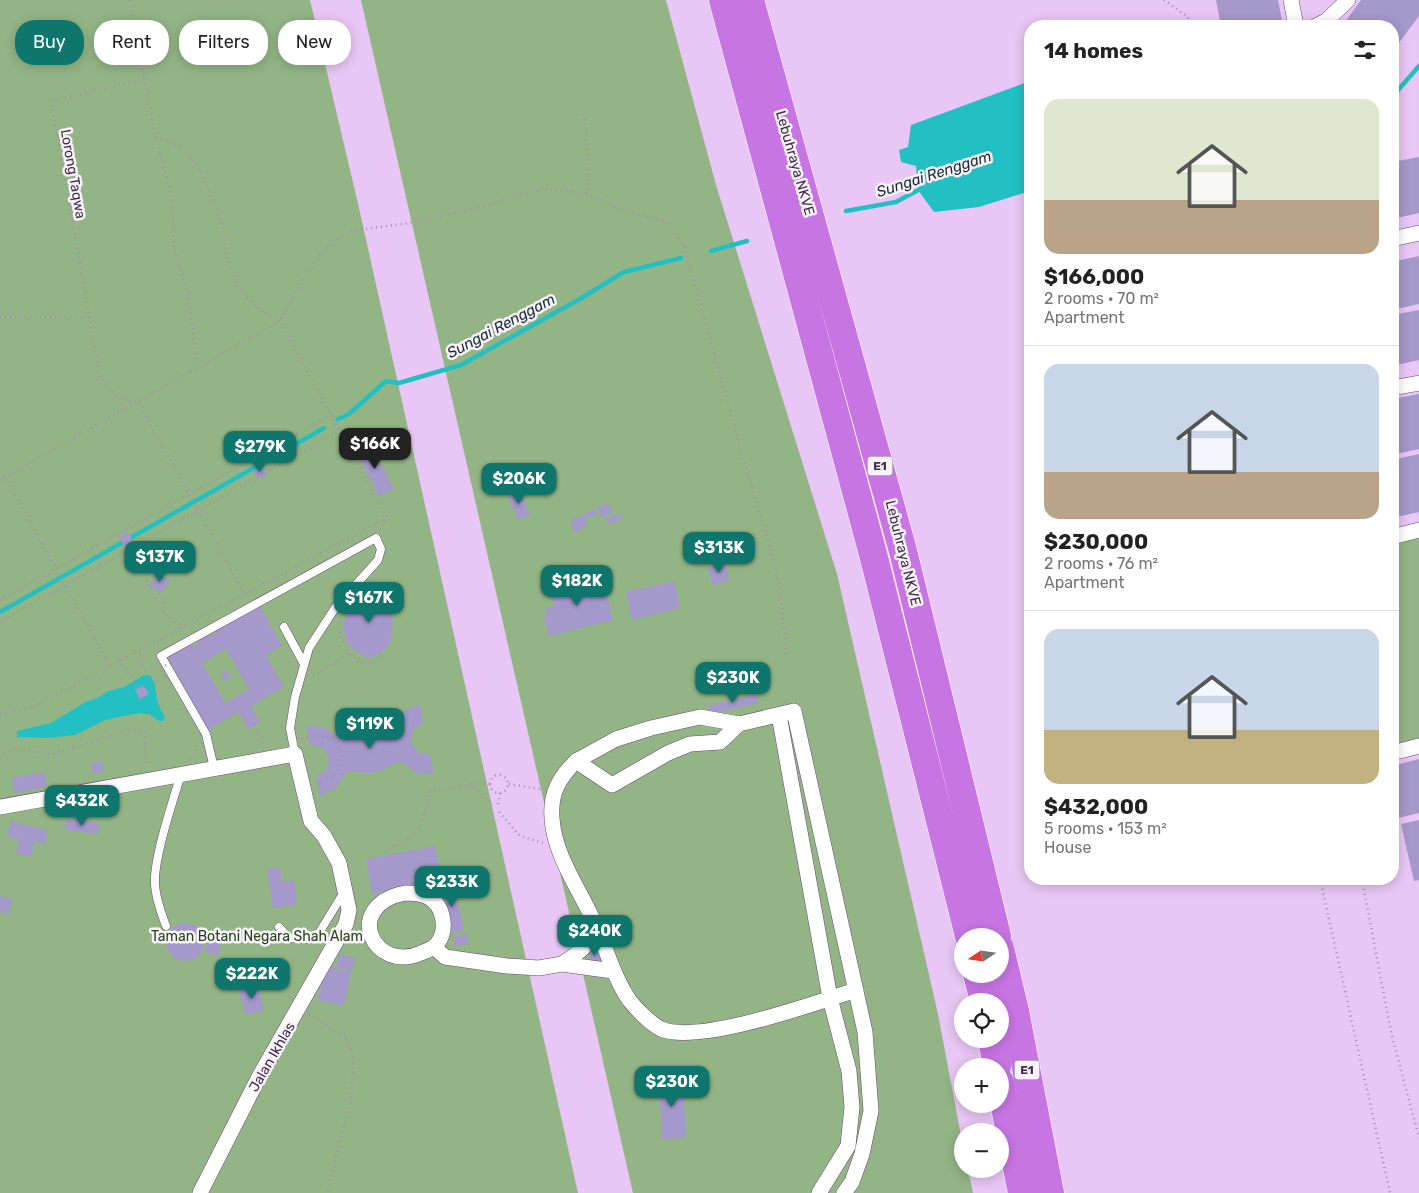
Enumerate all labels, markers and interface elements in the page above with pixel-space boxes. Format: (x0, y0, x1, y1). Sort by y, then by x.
chip: Buy (15, 20, 84, 65)
chip: Rent (94, 20, 169, 65)
chip: Filters (179, 20, 268, 65)
chip: New (278, 20, 351, 65)
icon: filters (1351, 36, 1379, 64)
text: 14 homes (1044, 38, 1143, 63)
street label: Lebuhraya NKVE (772, 109, 818, 217)
street label: Lorong Taqwa (57, 128, 89, 220)
icon: home (1167, 131, 1257, 221)
water label: Sungai Renggam (874, 147, 994, 201)
text: $166,000 (1044, 264, 1144, 289)
text: 2 rooms · 70 m² (1044, 289, 1159, 308)
water label: Sungai Renggam (444, 290, 558, 362)
text: Apartment (1044, 308, 1124, 327)
icon: home (1167, 397, 1257, 487)
pin: $166K (340, 428, 410, 470)
pin: $279K (225, 430, 295, 473)
text: $166K (350, 434, 400, 453)
text: $279K (234, 437, 286, 456)
road number: E1 (868, 456, 892, 476)
pin: $206K (484, 462, 554, 505)
text: $206K (493, 469, 546, 488)
street label: Lebuhraya NKVE (882, 499, 924, 607)
text: $230,000 (1044, 529, 1148, 554)
pin: $313K (684, 532, 754, 574)
text: $313K (694, 538, 744, 557)
pin: $137K (125, 540, 195, 583)
text: $137K (136, 547, 184, 566)
text: 2 rooms · 76 m² (1044, 554, 1158, 573)
pin: $182K (542, 564, 612, 607)
text: $182K (552, 571, 602, 590)
text: Apartment (1044, 573, 1124, 592)
pin: $167K (334, 582, 404, 624)
text: $167K (345, 588, 393, 607)
pin: $230K (698, 662, 768, 704)
icon: home (1167, 662, 1257, 752)
text: $230K (706, 668, 760, 687)
pin: $119K (335, 708, 405, 750)
text: $119K (346, 714, 394, 733)
pin: $432K (47, 784, 117, 827)
text: $432K (55, 791, 109, 810)
text: $432,000 (1044, 794, 1148, 819)
text: 5 rooms · 153 m² (1044, 819, 1167, 838)
text: House (1044, 838, 1091, 857)
pin: $233K (417, 866, 487, 908)
text: $233K (426, 872, 478, 891)
pin: $240K (560, 914, 630, 957)
text: $240K (568, 921, 622, 940)
park label: Taman Botani Negara Shah Alam (151, 928, 363, 945)
north arrow (954, 928, 1009, 982)
map controls (954, 928, 1009, 1178)
pin: $222K (217, 958, 287, 1000)
text: $222K (226, 964, 278, 983)
button: locate (954, 993, 1009, 1048)
street label: Jalan Ikhlas (245, 1019, 299, 1095)
button: + (954, 1058, 1009, 1113)
road number: E1 (1014, 1060, 1040, 1080)
pin: $230K (637, 1066, 707, 1108)
text: $230K (645, 1072, 699, 1091)
button: − (954, 1123, 1009, 1178)

